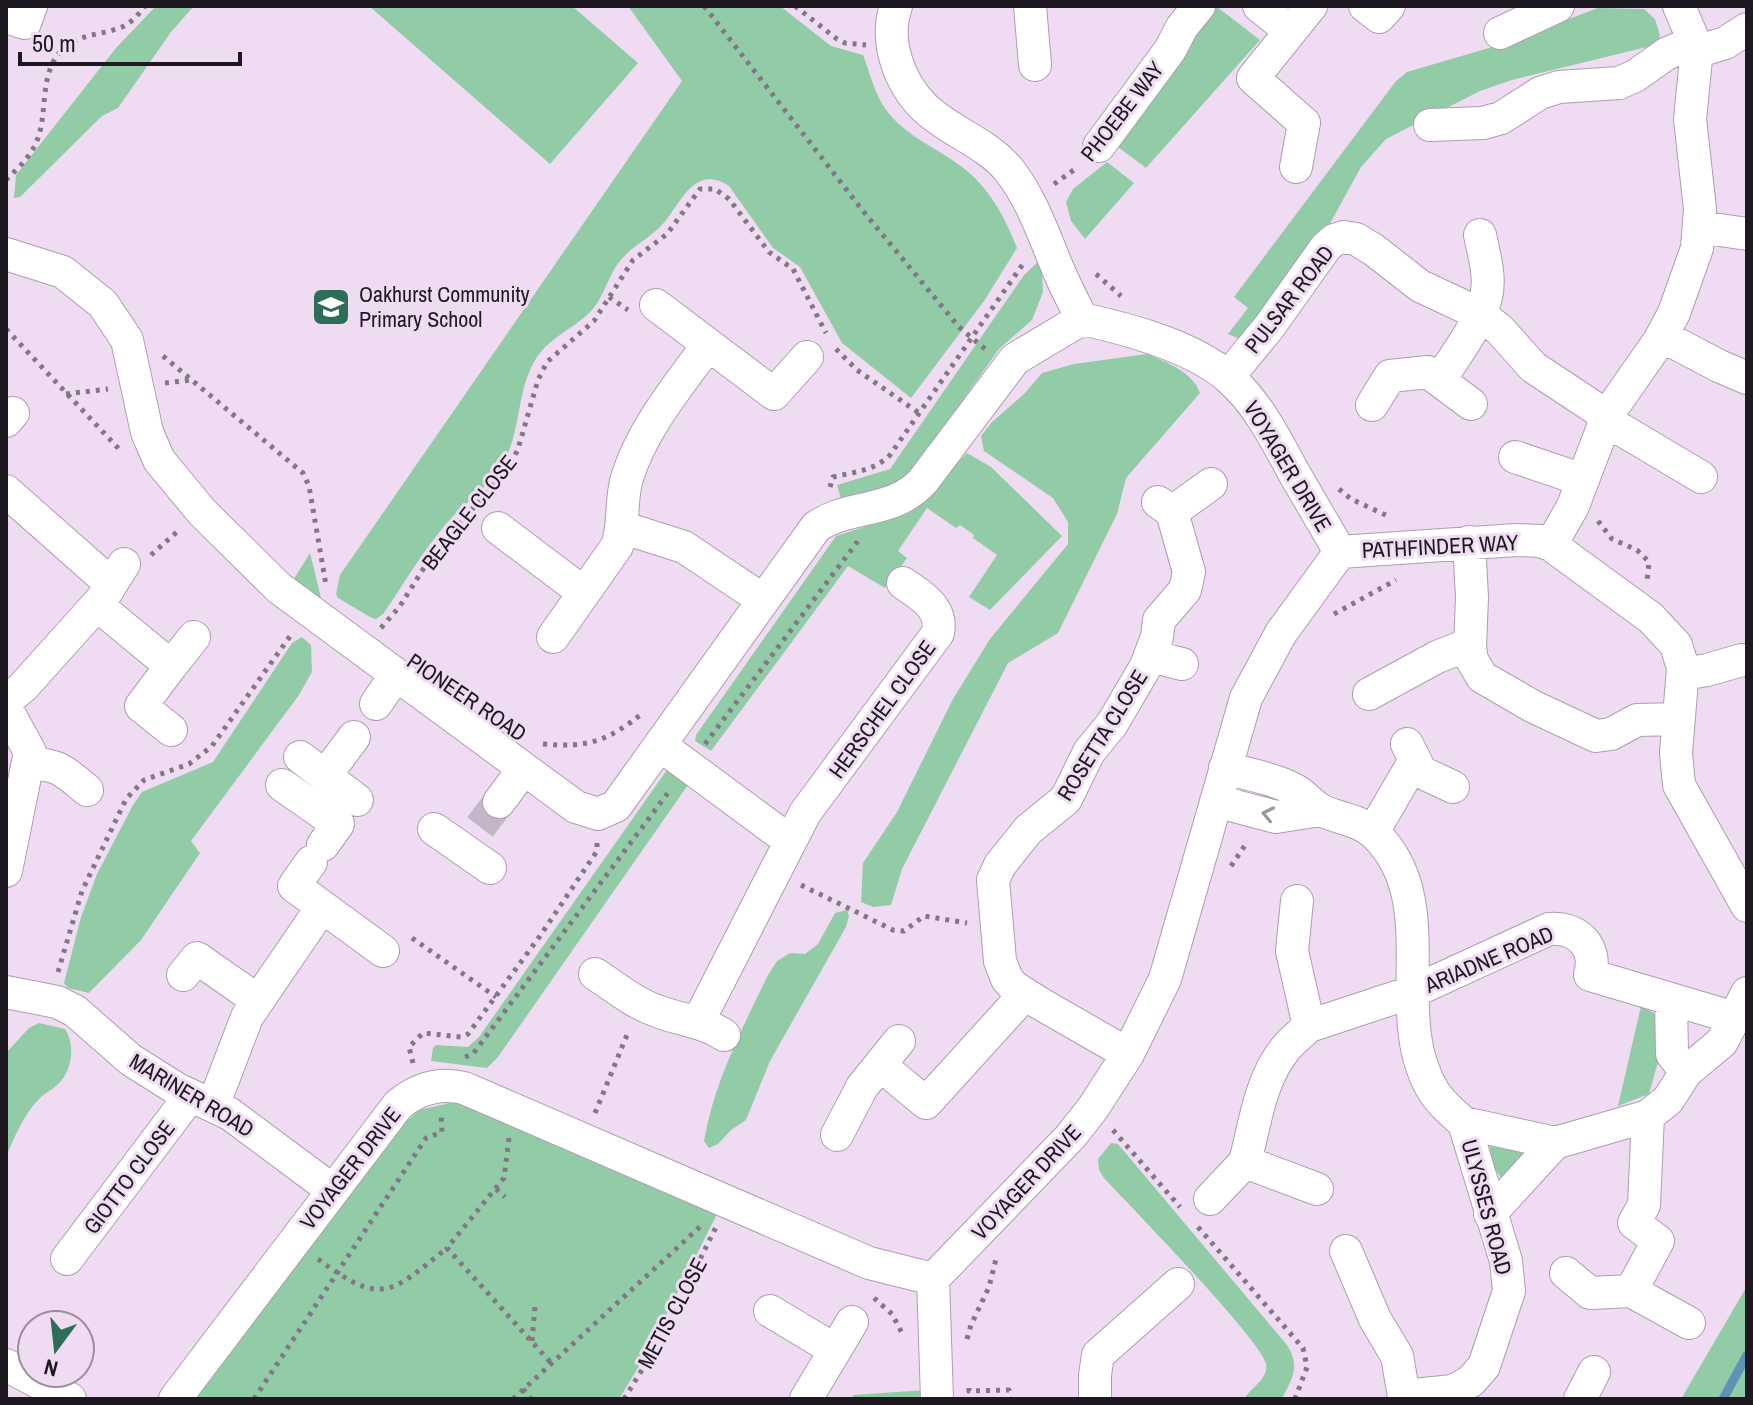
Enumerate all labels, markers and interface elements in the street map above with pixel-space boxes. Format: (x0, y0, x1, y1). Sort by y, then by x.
scale bar (20, 16, 240, 66)
text: 50 m (32, 27, 76, 59)
street label: PHOEBE WAY (1073, 55, 1171, 167)
street label: PULSAR ROAD (1237, 239, 1341, 359)
place label: Oakhurst Community Primary School (359, 279, 529, 334)
school or university icon: Oakhurst Community Primary School (310, 286, 352, 328)
street label: VOYAGER DRIVE (1237, 395, 1339, 537)
street label: BEAGLE CLOSE (415, 448, 523, 576)
street label: PATHFINDER WAY (1361, 527, 1519, 565)
street label: HERSCHEL CLOSE (822, 634, 942, 784)
street label: PIONEER ROAD (401, 646, 533, 748)
street label: ROSETTA CLOSE (1050, 664, 1154, 806)
one-way arrow (1261, 806, 1275, 823)
street label: ARIADNE ROAD (1419, 918, 1558, 1000)
street label: MARINER ROAD (124, 1046, 260, 1144)
street label: VOYAGER DRIVE (293, 1100, 407, 1236)
street label: GIOTTO CLOSE (76, 1114, 182, 1240)
street label: VOYAGER DRIVE (965, 1118, 1087, 1246)
street label: ULYSSES ROAD (1455, 1136, 1519, 1278)
street label: METIS CLOSE (630, 1252, 714, 1374)
north arrow (16, 1309, 96, 1389)
text: N (41, 1352, 61, 1384)

